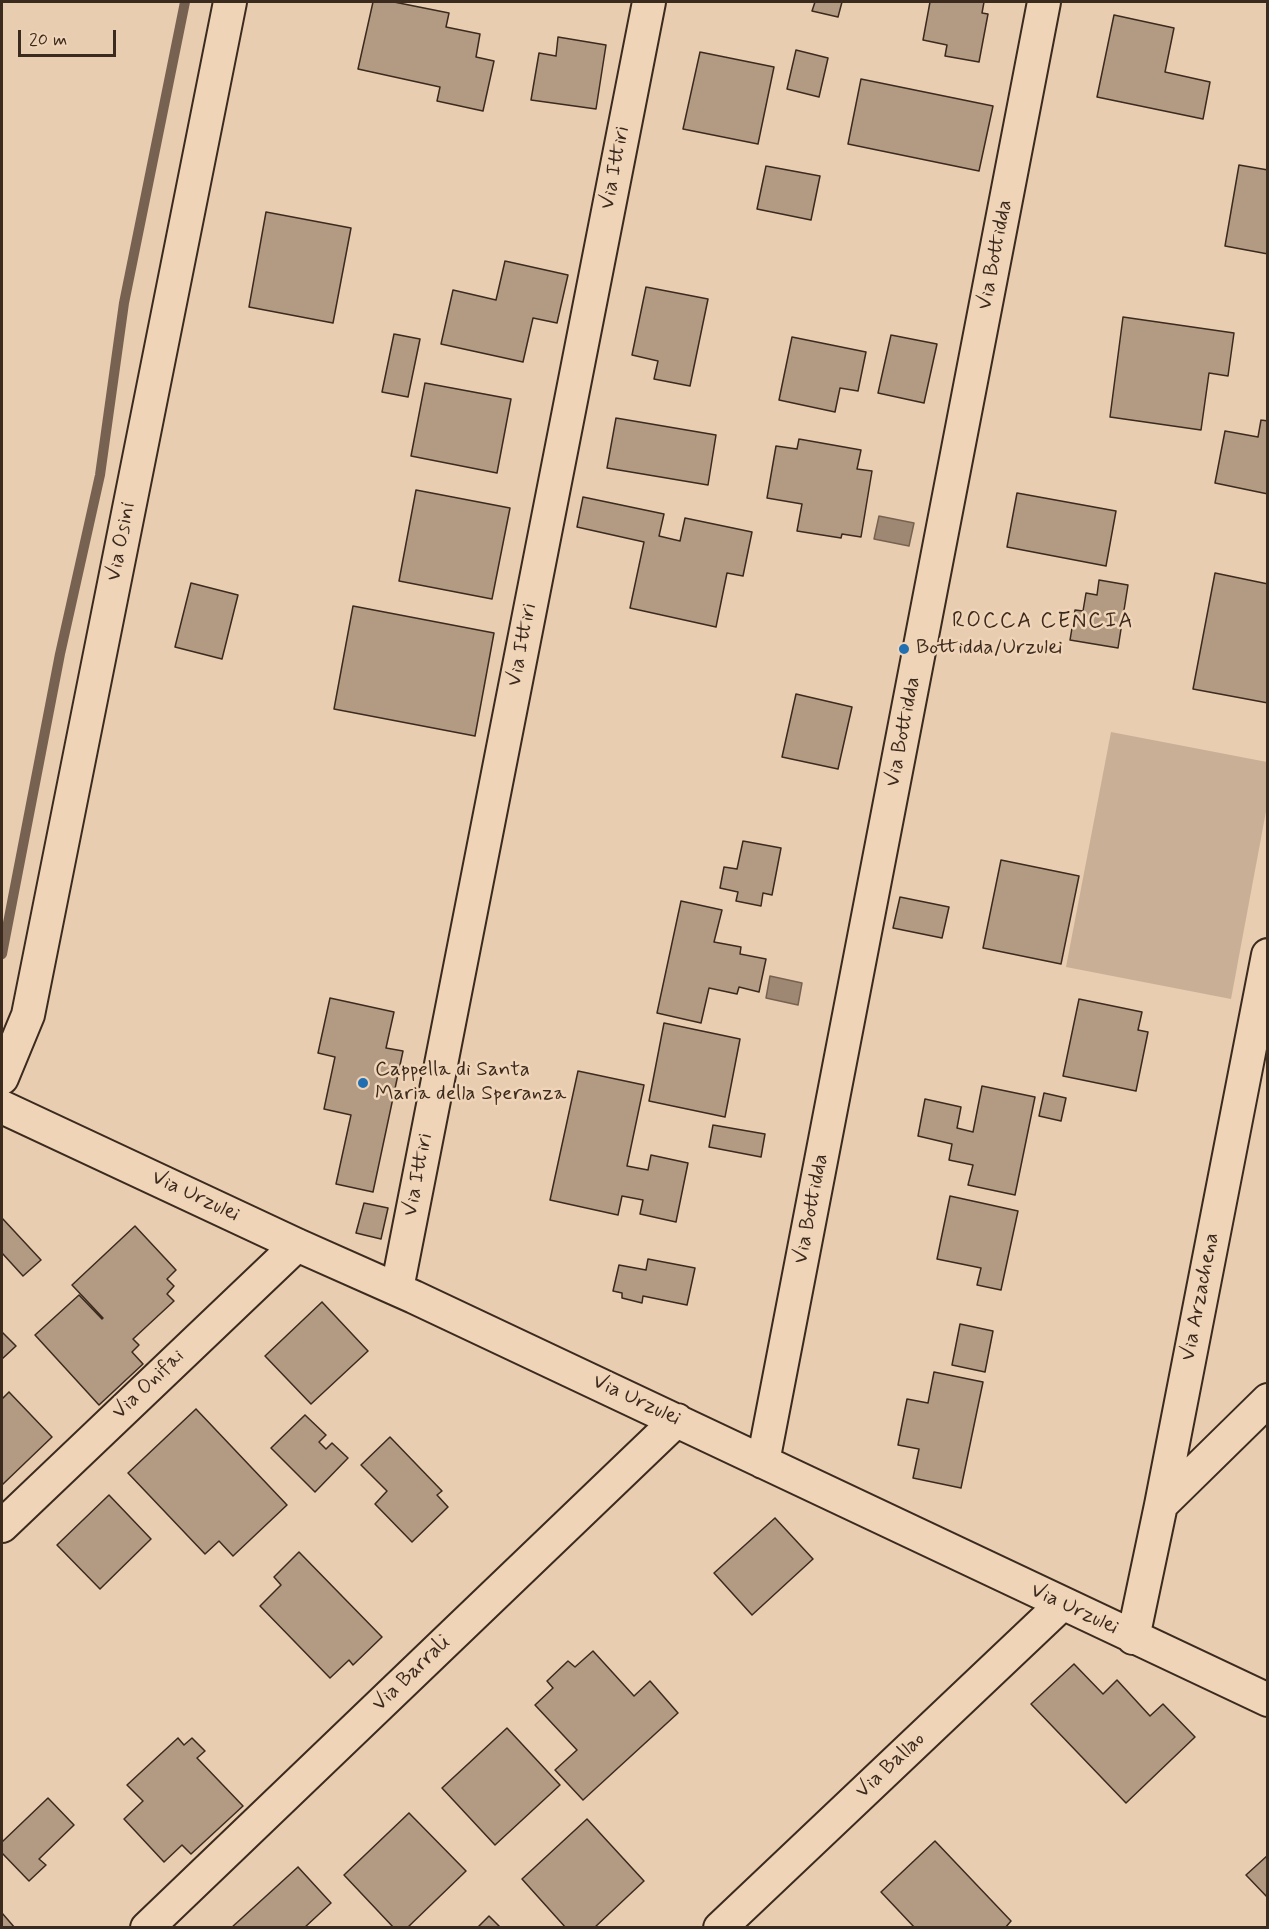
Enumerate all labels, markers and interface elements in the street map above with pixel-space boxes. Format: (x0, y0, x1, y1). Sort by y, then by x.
scale bar (21, 18, 118, 56)
text: 20 m (29, 28, 67, 52)
street label: Via Ittiri (596, 124, 636, 212)
street label: Via Bottidda (973, 198, 1019, 312)
street label: Via Osini (102, 500, 142, 584)
street label: Via Ittiri (503, 601, 543, 689)
district label: ROCCA CENCIA (954, 609, 1132, 635)
place label: Bottidda/Urzulei (916, 636, 1063, 662)
marker: Bottidda/Urzulei (897, 642, 911, 656)
street label: Via Bottidda (881, 675, 927, 789)
place label: Cappella di Santa Maria della Speranza (375, 1058, 566, 1108)
marker: Cappella di Santa Maria della Speranza (356, 1076, 370, 1090)
street label: Via Ittiri (399, 1131, 439, 1219)
street label: Via Bottidda (789, 1152, 835, 1266)
street label: Via Urzulei (147, 1166, 243, 1228)
street label: Via Arzachena (1176, 1231, 1226, 1363)
street label: Via Onifai (108, 1344, 190, 1426)
street label: Via Urzulei (588, 1370, 684, 1432)
street label: Via Urzulei (1026, 1579, 1122, 1641)
street label: Via Barrali (368, 1631, 456, 1717)
street label: Via Ballao (851, 1727, 931, 1805)

